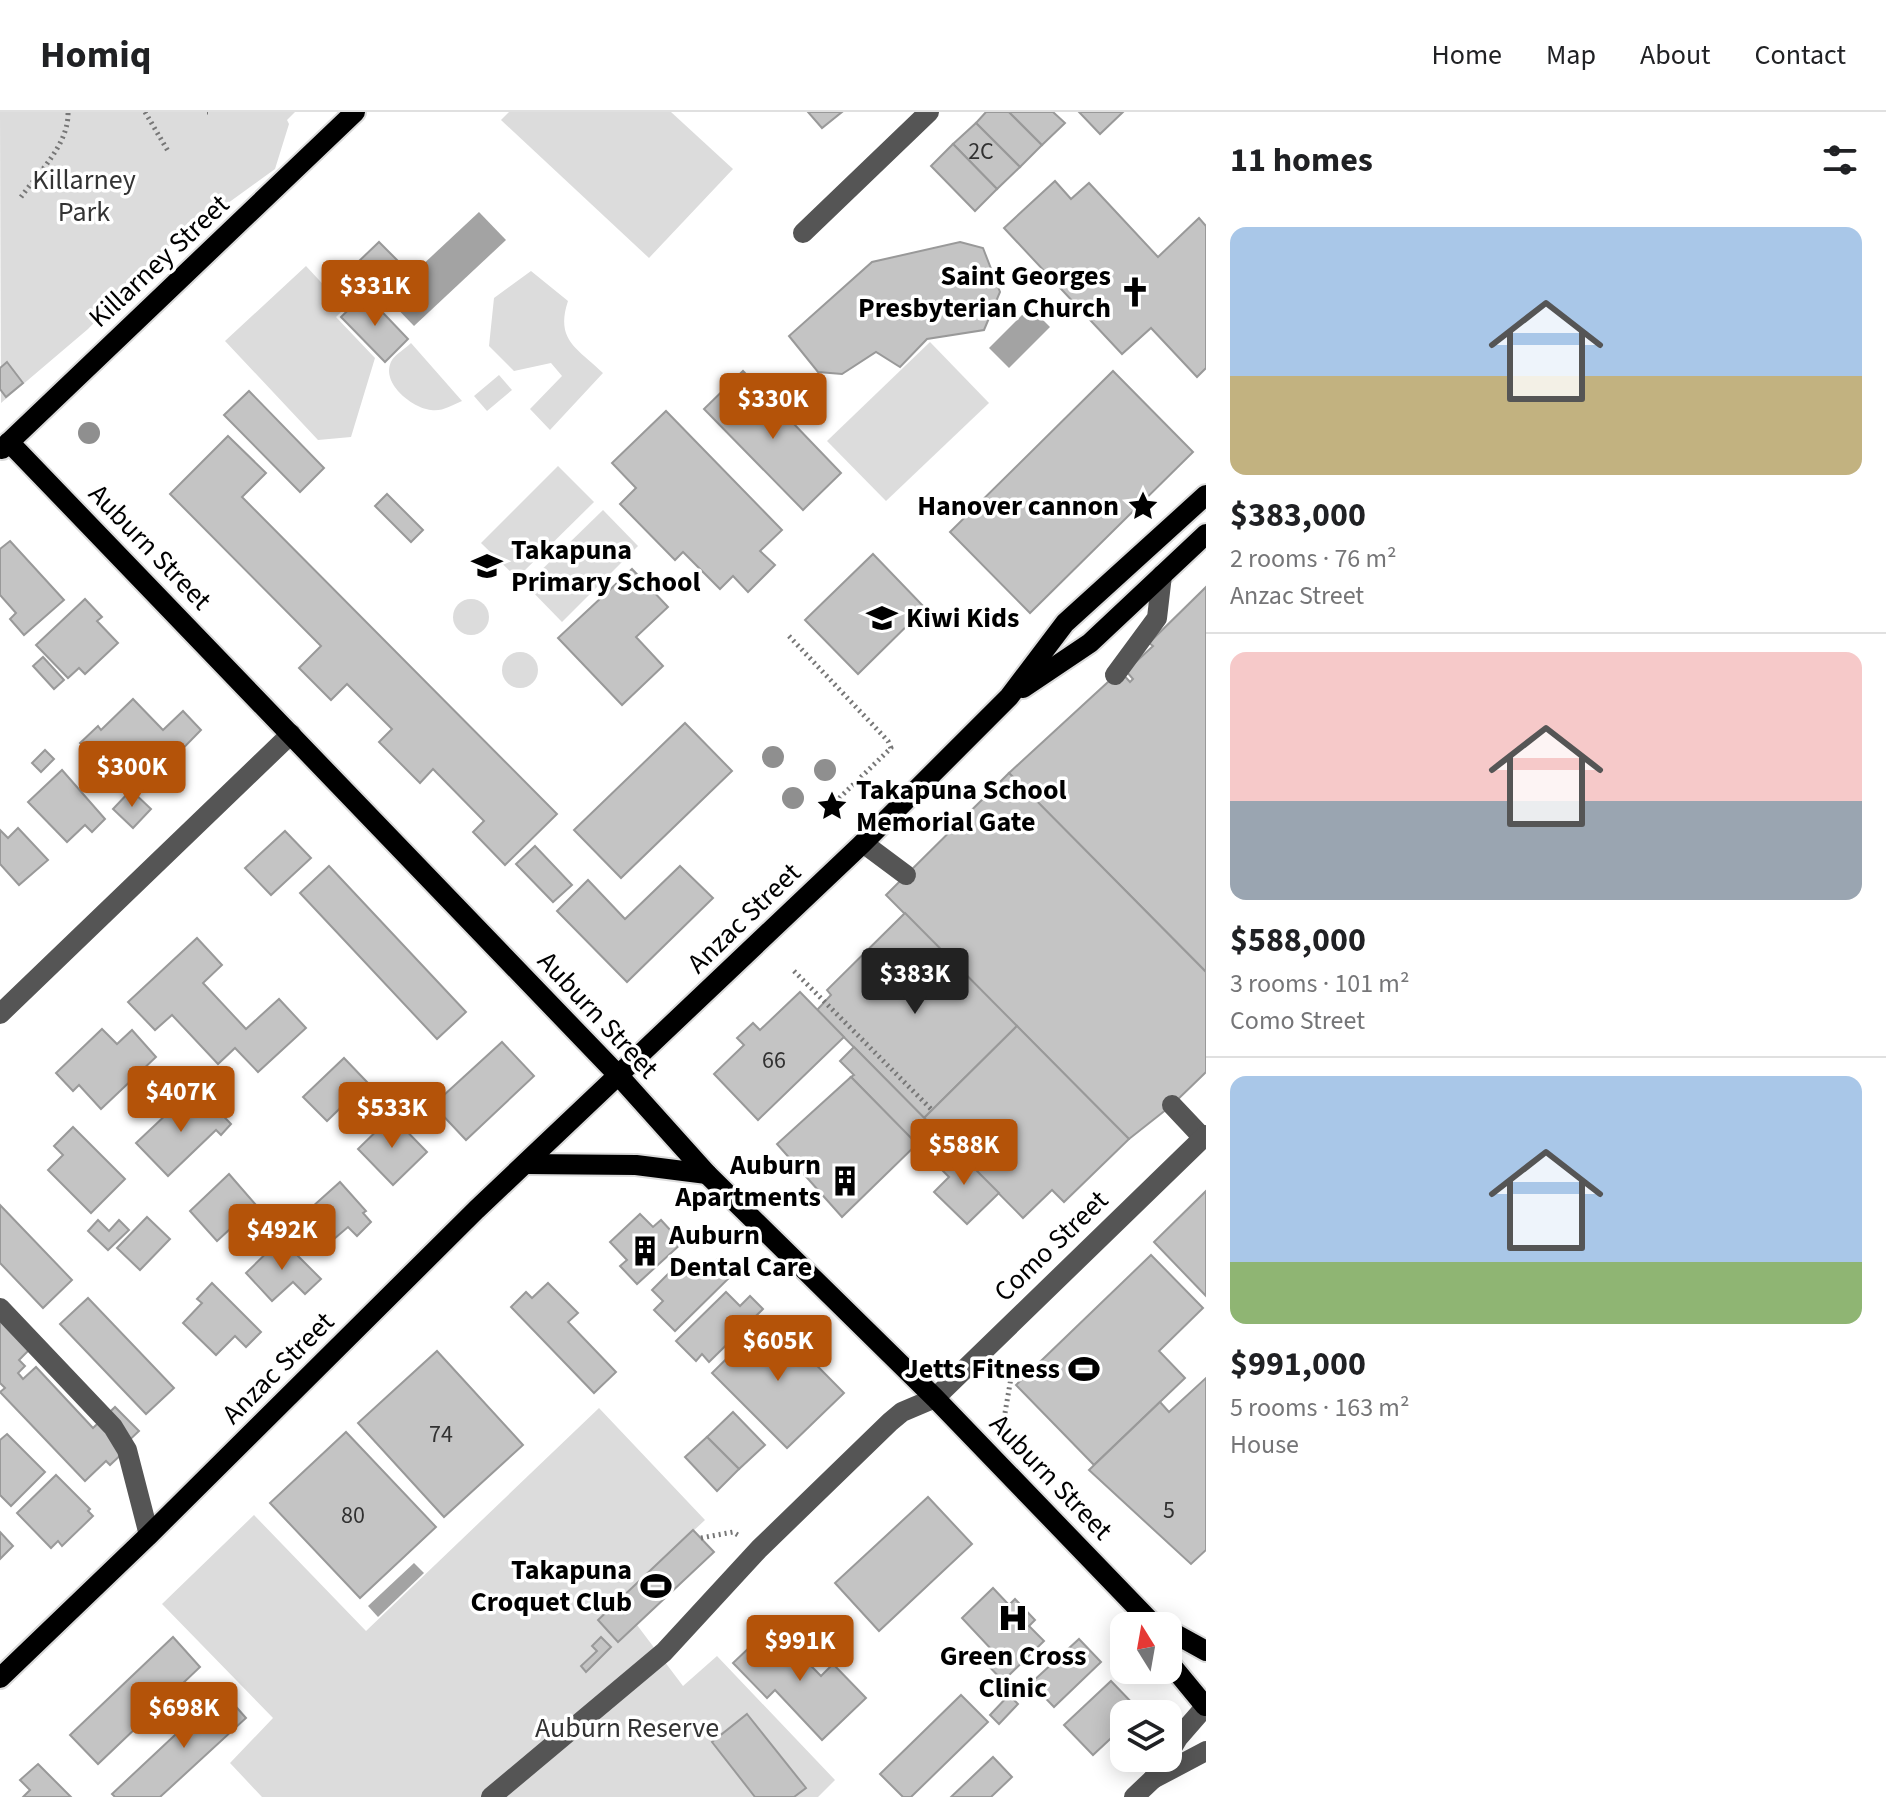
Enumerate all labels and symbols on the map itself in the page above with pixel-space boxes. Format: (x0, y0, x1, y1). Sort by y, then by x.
house number: 2C (968, 134, 994, 169)
park label: Killarney Park (32, 160, 136, 232)
street label: Killarney Street (80, 185, 239, 337)
place label: Saint Georges Presbyterian Church (858, 256, 1111, 328)
pin: $331K (319, 260, 431, 328)
church icon: Saint Georges Presbyterian Church (1118, 275, 1152, 309)
pin: $330K (717, 373, 829, 441)
street label: Auburn Street (79, 475, 221, 619)
place label: Hanover cannon (917, 486, 1119, 526)
place icon: Hanover cannon (1126, 489, 1160, 523)
place label: Takapuna Primary School (511, 530, 701, 602)
school or university icon: Takapuna Primary School (470, 549, 504, 583)
place label: Kiwi Kids (906, 598, 1019, 638)
school or university icon: Kiwi Kids (865, 601, 899, 635)
pin: $300K (76, 741, 188, 809)
place label: Takapuna School Memorial Gate (856, 770, 1066, 842)
place icon: Takapuna School Memorial Gate (815, 789, 849, 823)
street label: Anzac Street (678, 853, 810, 983)
street label: Auburn Street (528, 942, 668, 1088)
pin: $383K (859, 948, 971, 1016)
house number: 66 (762, 1043, 786, 1078)
pin: $407K (125, 1066, 237, 1134)
pin: $533K (336, 1082, 448, 1150)
pin: $588K (908, 1119, 1020, 1187)
place label: Auburn Apartments (674, 1145, 821, 1217)
building icon: Auburn Apartments (828, 1164, 862, 1198)
street label: Como Street (985, 1181, 1118, 1311)
pin: $492K (226, 1204, 338, 1272)
place label: Auburn Dental Care (668, 1215, 812, 1287)
building icon: Auburn Dental Care (628, 1234, 662, 1268)
street label: Anzac Street (213, 1302, 344, 1433)
pin: $605K (722, 1315, 834, 1383)
place label: Jetts Fitness (904, 1349, 1060, 1389)
sports icon: Jetts Fitness (1067, 1352, 1101, 1386)
street label: Auburn Street (980, 1405, 1122, 1549)
house number: 74 (429, 1417, 453, 1452)
house number: 5 (1163, 1493, 1175, 1528)
house number: 80 (341, 1498, 365, 1533)
place label: Takapuna Croquet Club (471, 1550, 632, 1622)
sports icon: Takapuna Croquet Club (639, 1569, 673, 1603)
hospital icon: Green Cross Clinic (996, 1601, 1030, 1635)
north arrow (1110, 1612, 1182, 1684)
pin: $991K (744, 1615, 856, 1683)
place label: Green Cross Clinic (940, 1636, 1086, 1708)
pin: $698K (128, 1682, 240, 1750)
park label: Auburn Reserve (535, 1708, 719, 1748)

